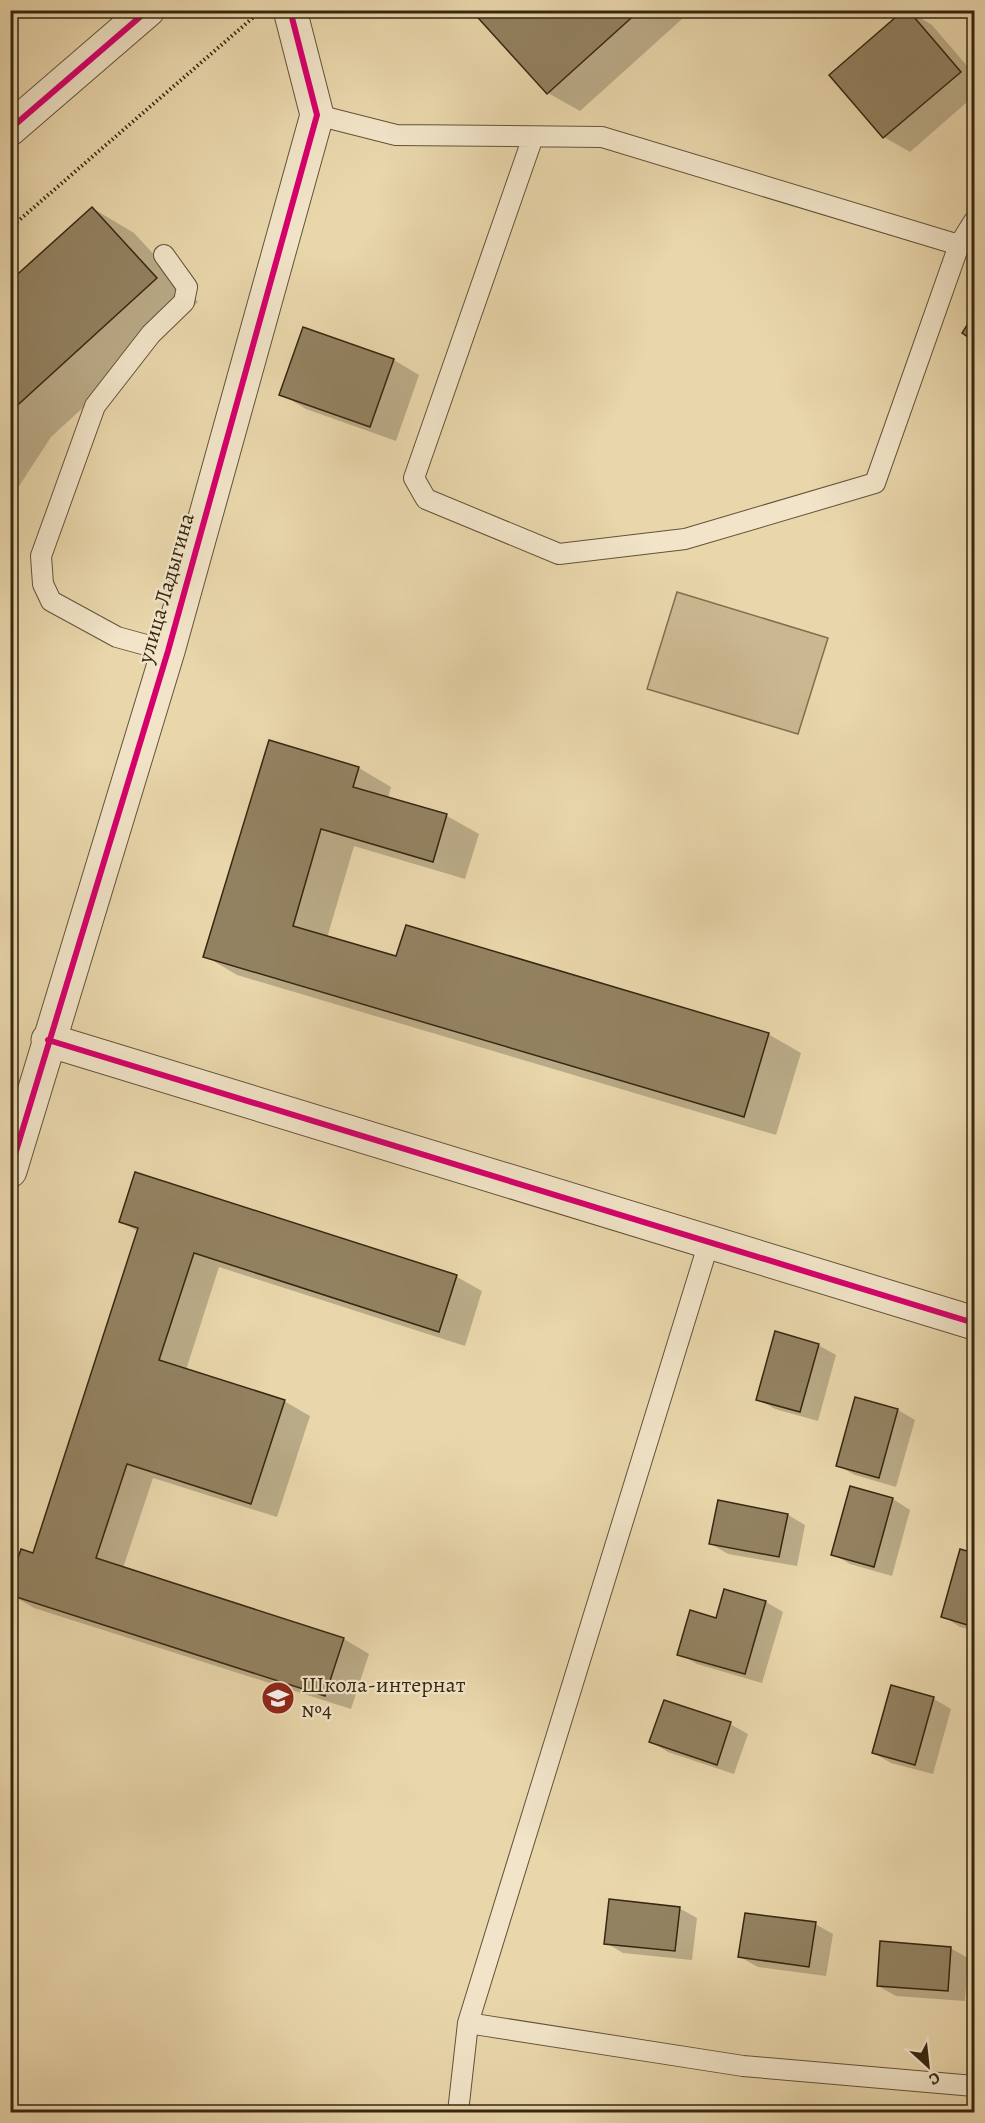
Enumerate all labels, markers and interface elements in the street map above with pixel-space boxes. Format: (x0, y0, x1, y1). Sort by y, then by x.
street label: улица Ладыгина (130, 509, 202, 668)
place label: Школа-интернат №4 (301, 1670, 466, 1725)
school or university icon: Школа-интернат №4 (260, 1680, 296, 1716)
north arrow (898, 2036, 958, 2096)
text: С (925, 2066, 944, 2091)

